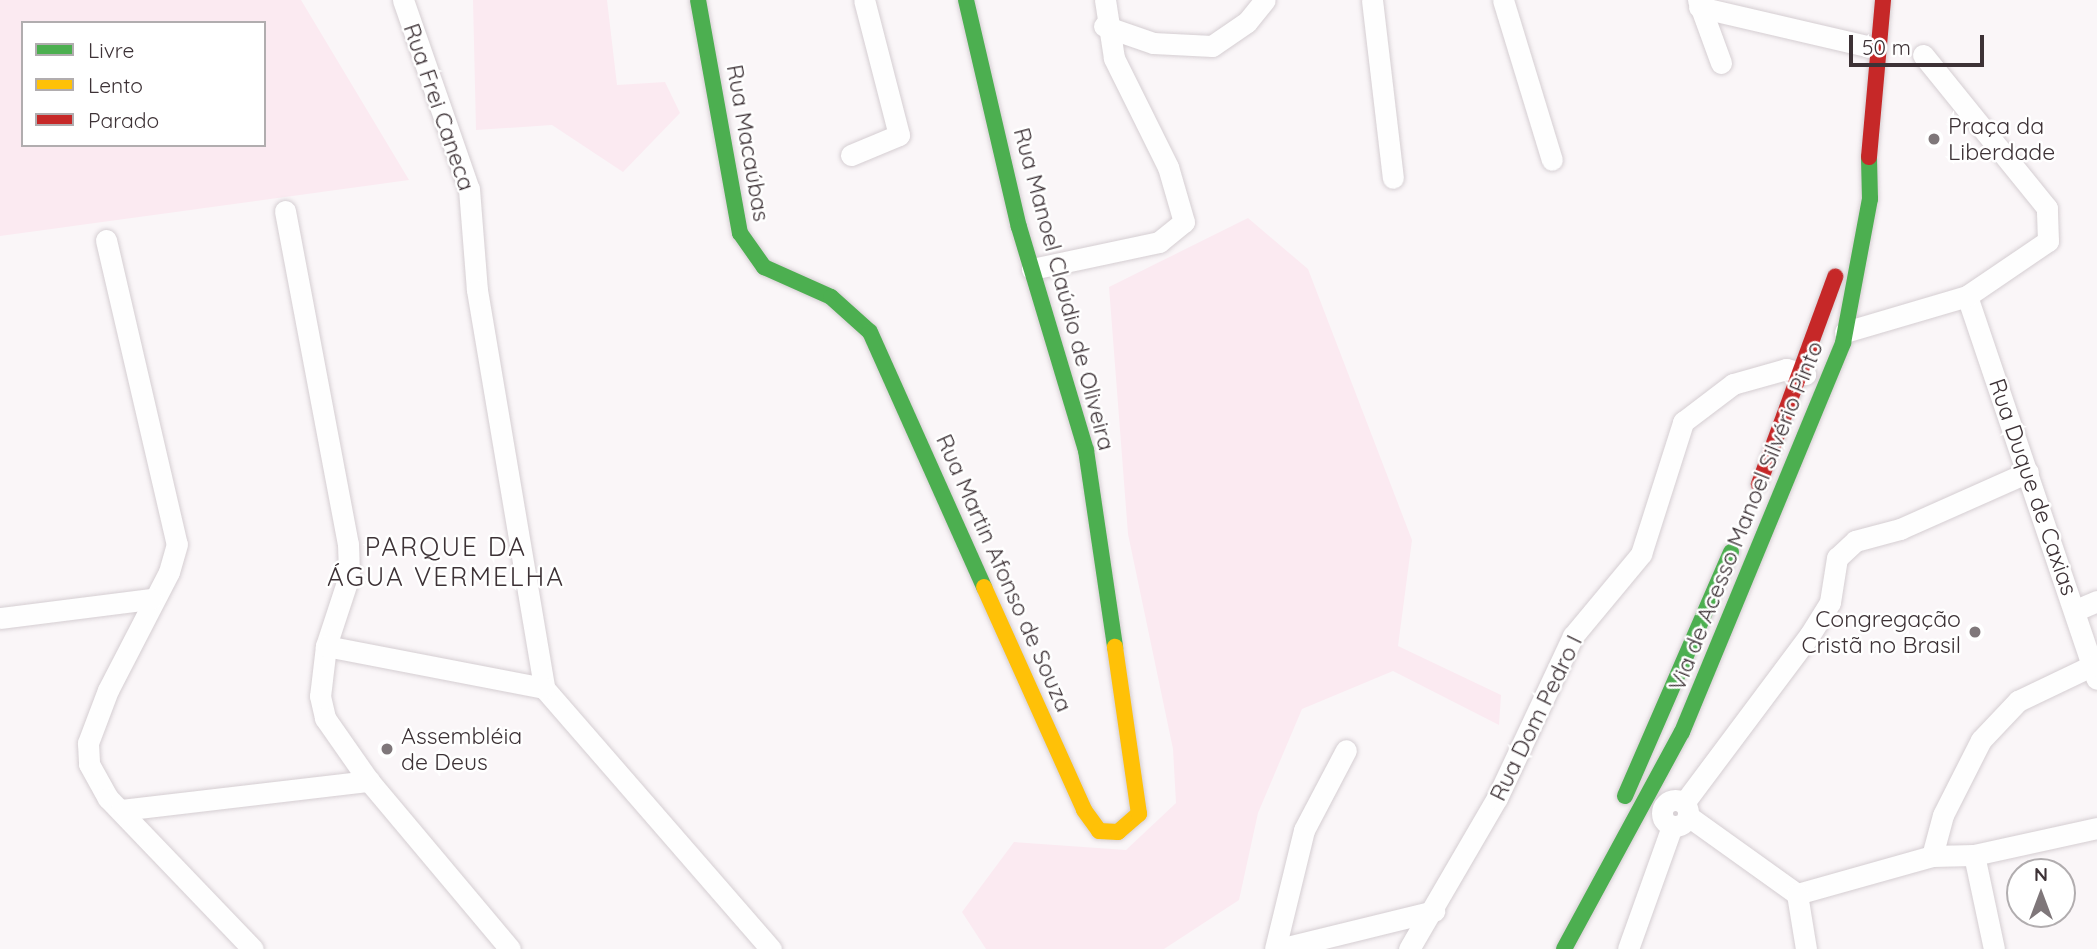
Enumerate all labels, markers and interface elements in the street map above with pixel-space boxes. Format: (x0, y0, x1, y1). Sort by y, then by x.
street label: Rua Frei Caneca (397, 20, 481, 194)
legend (21, 21, 266, 147)
scale bar (1852, 21, 1987, 65)
text: 50 m (1862, 34, 1911, 60)
text: Livre (88, 37, 134, 63)
street label: Rua Macaúbas (721, 62, 775, 224)
text: Lento (88, 72, 143, 98)
text: Parado (88, 107, 159, 133)
place label: Praça da Liberdade (1948, 112, 2055, 166)
street label: Rua Manoel Claúdio de Oliveira (1008, 125, 1120, 453)
marker: Praça da Liberdade (1926, 131, 1942, 147)
street label: Via de Acesso Manoel Silvério Pinto (1663, 337, 1829, 695)
street label: Rua Duque de Caxias (1983, 375, 2083, 599)
street label: Rua Martin Afonso de Souza (930, 430, 1078, 716)
district label: PARQUE DA ÁGUA VERMELHA (329, 531, 563, 592)
place label: Congregação Cristã no Brasil (1801, 605, 1961, 659)
marker: Congregação Cristã no Brasil (1967, 624, 1983, 640)
street label: Rua Dom Pedro I (1484, 631, 1588, 805)
place label: Assembléia de Deus (401, 722, 522, 776)
marker: Assembléia de Deus (379, 741, 395, 757)
north arrow (2006, 858, 2076, 928)
text: N (2034, 862, 2048, 886)

